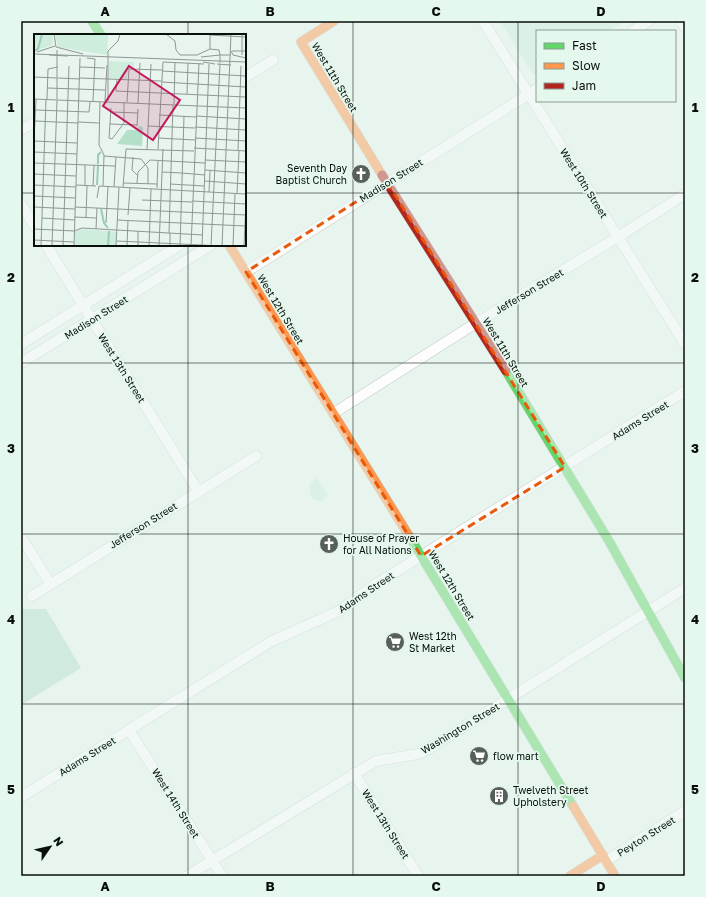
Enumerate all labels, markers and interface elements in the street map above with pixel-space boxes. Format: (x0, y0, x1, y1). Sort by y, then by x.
text: A (100, 3, 110, 19)
text: B (265, 3, 275, 19)
text: C (431, 3, 441, 19)
text: D (596, 3, 606, 19)
legend (536, 30, 676, 102)
inset map (34, 34, 246, 246)
text: Fast (572, 38, 597, 53)
street label: West 11th Street (310, 40, 360, 114)
text: Slow (572, 58, 600, 73)
text: Jam (572, 78, 596, 93)
text: 1 (8, 99, 15, 115)
text: 1 (692, 99, 699, 115)
street label: West 10th Street (558, 146, 610, 220)
street label: Madison Street (357, 156, 425, 204)
place label: Seventh Day Baptist Church (276, 162, 347, 186)
church icon: Seventh Day Baptist Church (350, 163, 372, 185)
street label: Jefferson Street (493, 266, 565, 316)
text: 2 (7, 269, 15, 285)
text: 2 (691, 269, 699, 285)
street label: West 12th Street (255, 272, 307, 346)
street label: Madison Street (62, 293, 130, 341)
street label: West 11th Street (481, 315, 531, 389)
street label: West 13th Street (96, 331, 148, 405)
street label: Adams Street (609, 398, 671, 442)
text: 3 (7, 440, 15, 456)
text: 3 (691, 440, 699, 456)
street label: Jefferson Street (107, 499, 179, 551)
place label: House of Prayer for All Nations (343, 532, 419, 556)
church icon: House of Prayer for All Nations (318, 533, 340, 555)
street label: West 12th Street (426, 548, 478, 622)
street label: Adams Street (336, 569, 396, 615)
text: 4 (7, 611, 15, 627)
text: 4 (691, 611, 699, 627)
place label: West 12th St Market (409, 630, 457, 654)
supermarket icon: West 12th St Market (384, 631, 406, 653)
street label: Washington Street (419, 700, 501, 756)
street label: Adams Street (56, 734, 118, 778)
supermarket icon: flow mart (468, 745, 490, 767)
place label: flow mart (493, 750, 539, 762)
street label: West 14th Street (150, 766, 202, 840)
text: 5 (7, 781, 15, 797)
text: 5 (691, 781, 699, 797)
place label: Twelveth Street Upholstery (513, 784, 589, 808)
building icon: Twelveth Street Upholstery (488, 785, 510, 807)
street label: West 13th Street (360, 787, 412, 861)
street label: Peyton Street (615, 813, 677, 859)
north arrow (30, 827, 70, 867)
text: N (51, 834, 66, 848)
text: A (100, 878, 110, 894)
text: B (265, 878, 275, 894)
text: C (431, 878, 441, 894)
text: D (596, 878, 606, 894)

